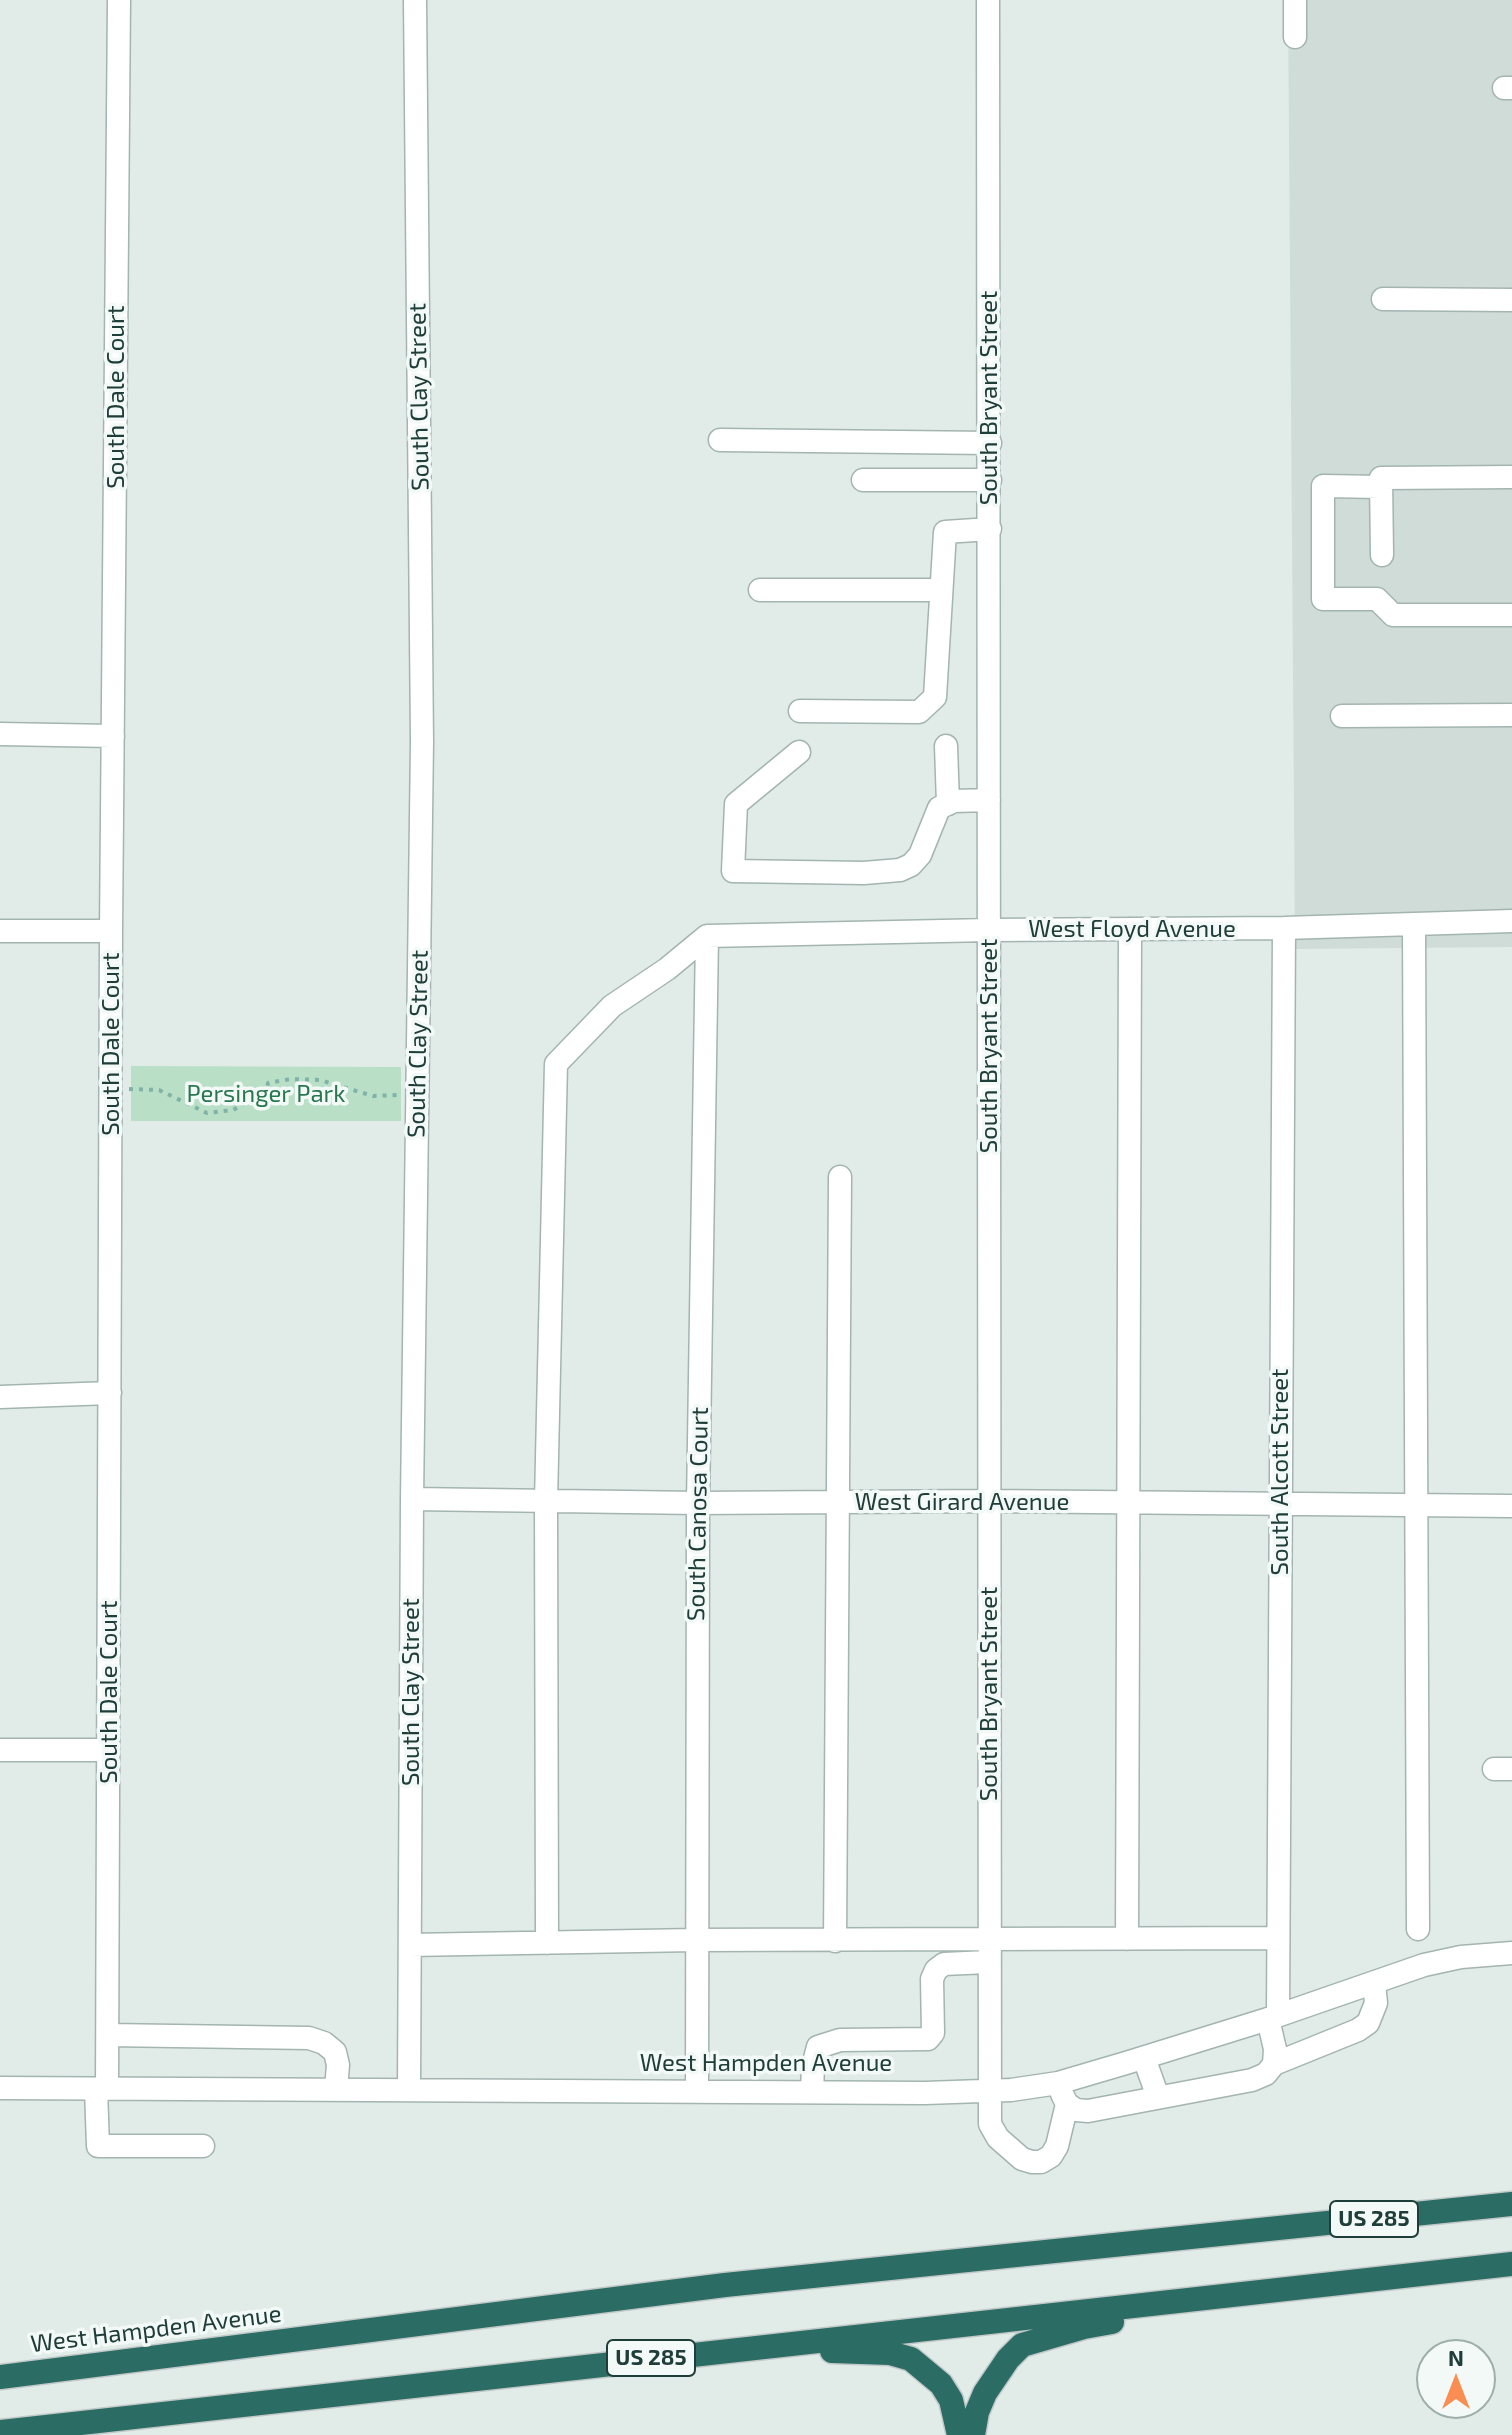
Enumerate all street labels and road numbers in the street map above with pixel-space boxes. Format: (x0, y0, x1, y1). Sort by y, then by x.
street label: South Bryant Street (975, 291, 1003, 505)
street label: South Clay Street (403, 303, 435, 491)
street label: South Dale Court (102, 305, 130, 489)
street label: West Floyd Avenue (1028, 915, 1236, 943)
street label: South Bryant Street (975, 939, 1003, 1153)
street label: South Clay Street (402, 950, 434, 1138)
street label: South Dale Court (97, 952, 125, 1136)
street label: South Alcott Street (1266, 1369, 1294, 1575)
street label: South Canosa Court (682, 1407, 714, 1621)
street label: West Girard Avenue (855, 1488, 1069, 1516)
street label: South Bryant Street (975, 1587, 1003, 1801)
street label: South Clay Street (397, 1598, 425, 1786)
street label: South Dale Court (95, 1600, 123, 1784)
street label: West Hampden Avenue (640, 2049, 892, 2077)
road number: US 285 (1330, 2201, 1418, 2237)
street label: West Hampden Avenue (29, 2299, 283, 2359)
road number: US 285 (607, 2340, 695, 2376)

